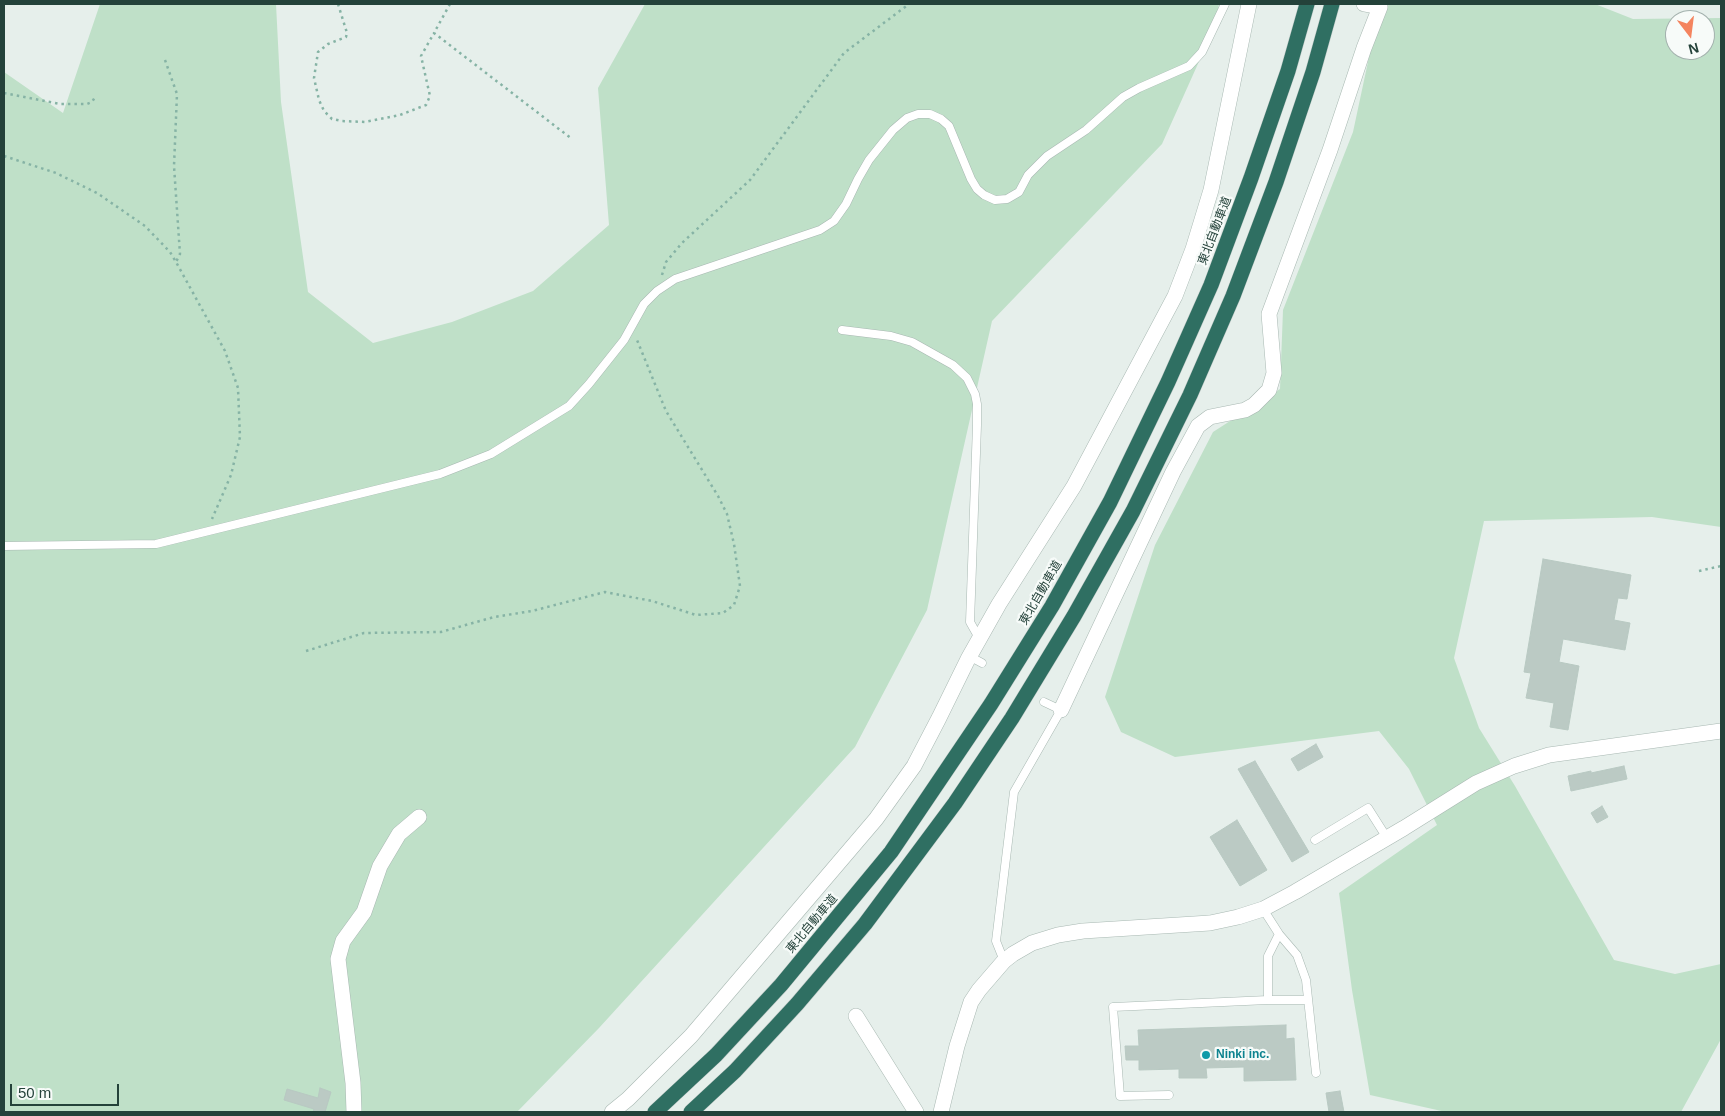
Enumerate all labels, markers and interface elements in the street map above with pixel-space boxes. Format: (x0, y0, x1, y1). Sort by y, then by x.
north arrow (1665, 10, 1715, 60)
text: N (1687, 39, 1701, 58)
street label: 東北自動車道 (1195, 195, 1235, 267)
street label: 東北自動車道 (1017, 558, 1065, 628)
street label: 東北自動車道 (783, 892, 841, 956)
place label: Ninki inc. (1216, 1048, 1269, 1062)
marker: Ninki inc. (1200, 1049, 1212, 1061)
scale bar (12, 1074, 121, 1106)
text: 50 m (18, 1084, 51, 1101)

